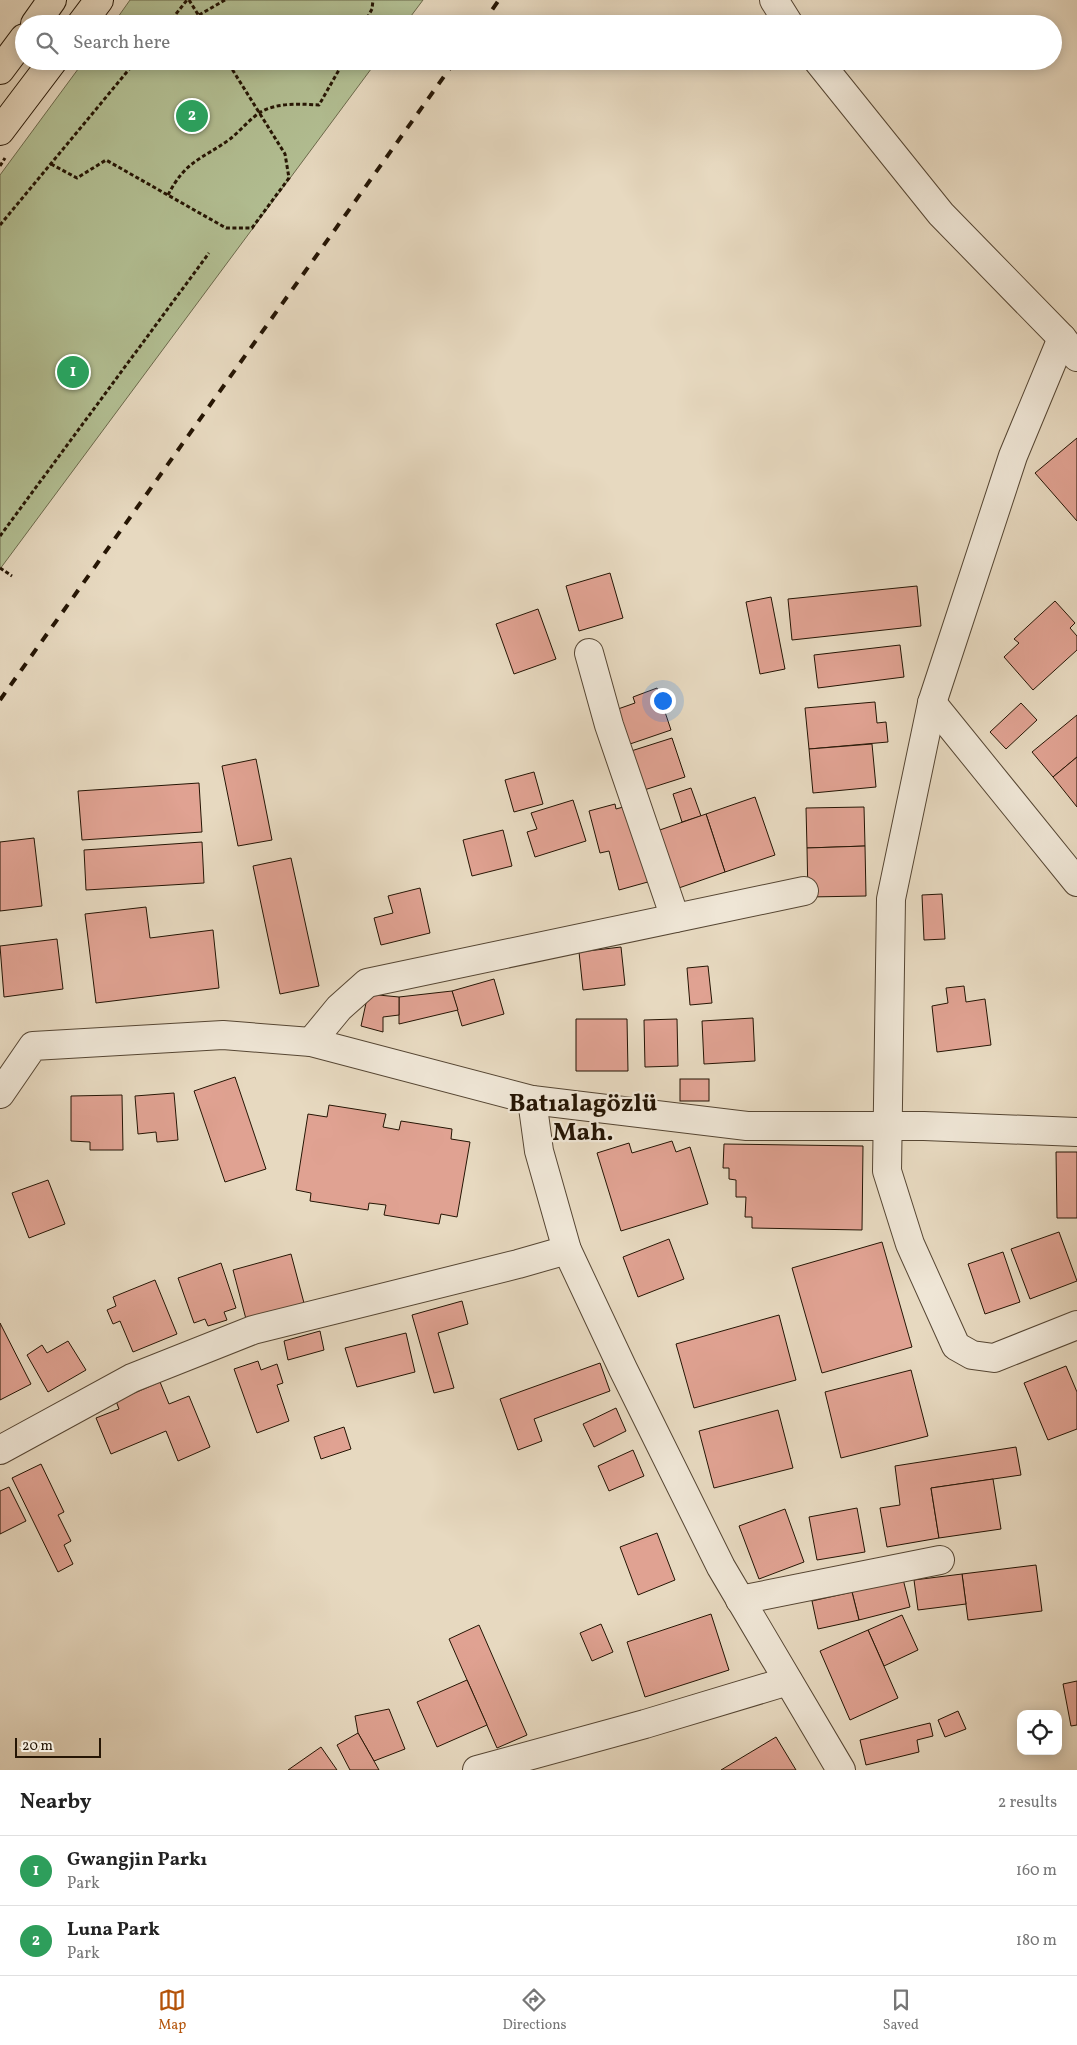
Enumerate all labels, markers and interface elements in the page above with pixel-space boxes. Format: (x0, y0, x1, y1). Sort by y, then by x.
search box (15, 15, 1062, 70)
icon: search (33, 29, 61, 57)
text: Search here (73, 30, 170, 56)
pin: 2 (176, 97, 208, 135)
pin: 1 (57, 353, 89, 391)
your location (650, 688, 676, 714)
district label: Batıalagözlü Mah. (509, 1087, 657, 1151)
map controls (1017, 1710, 1062, 1755)
button: locate (1017, 1710, 1062, 1755)
scale bar (15, 1735, 101, 1758)
text: 20 m (22, 1737, 53, 1756)
text: Nearby (20, 1788, 91, 1817)
text: 2 results (998, 1792, 1057, 1814)
text: Gwangjin Parkı (67, 1847, 207, 1873)
text: 1 (33, 1860, 39, 1882)
text: 160 m (1016, 1860, 1057, 1882)
text: Park (67, 1873, 100, 1895)
text: Luna Park (67, 1917, 160, 1943)
text: 2 (32, 1930, 40, 1952)
text: 180 m (1016, 1930, 1057, 1952)
text: Park (67, 1943, 100, 1965)
tab: Map (158, 1986, 186, 2035)
tab: Directions (502, 1986, 567, 2035)
tab: Saved (883, 1986, 919, 2035)

